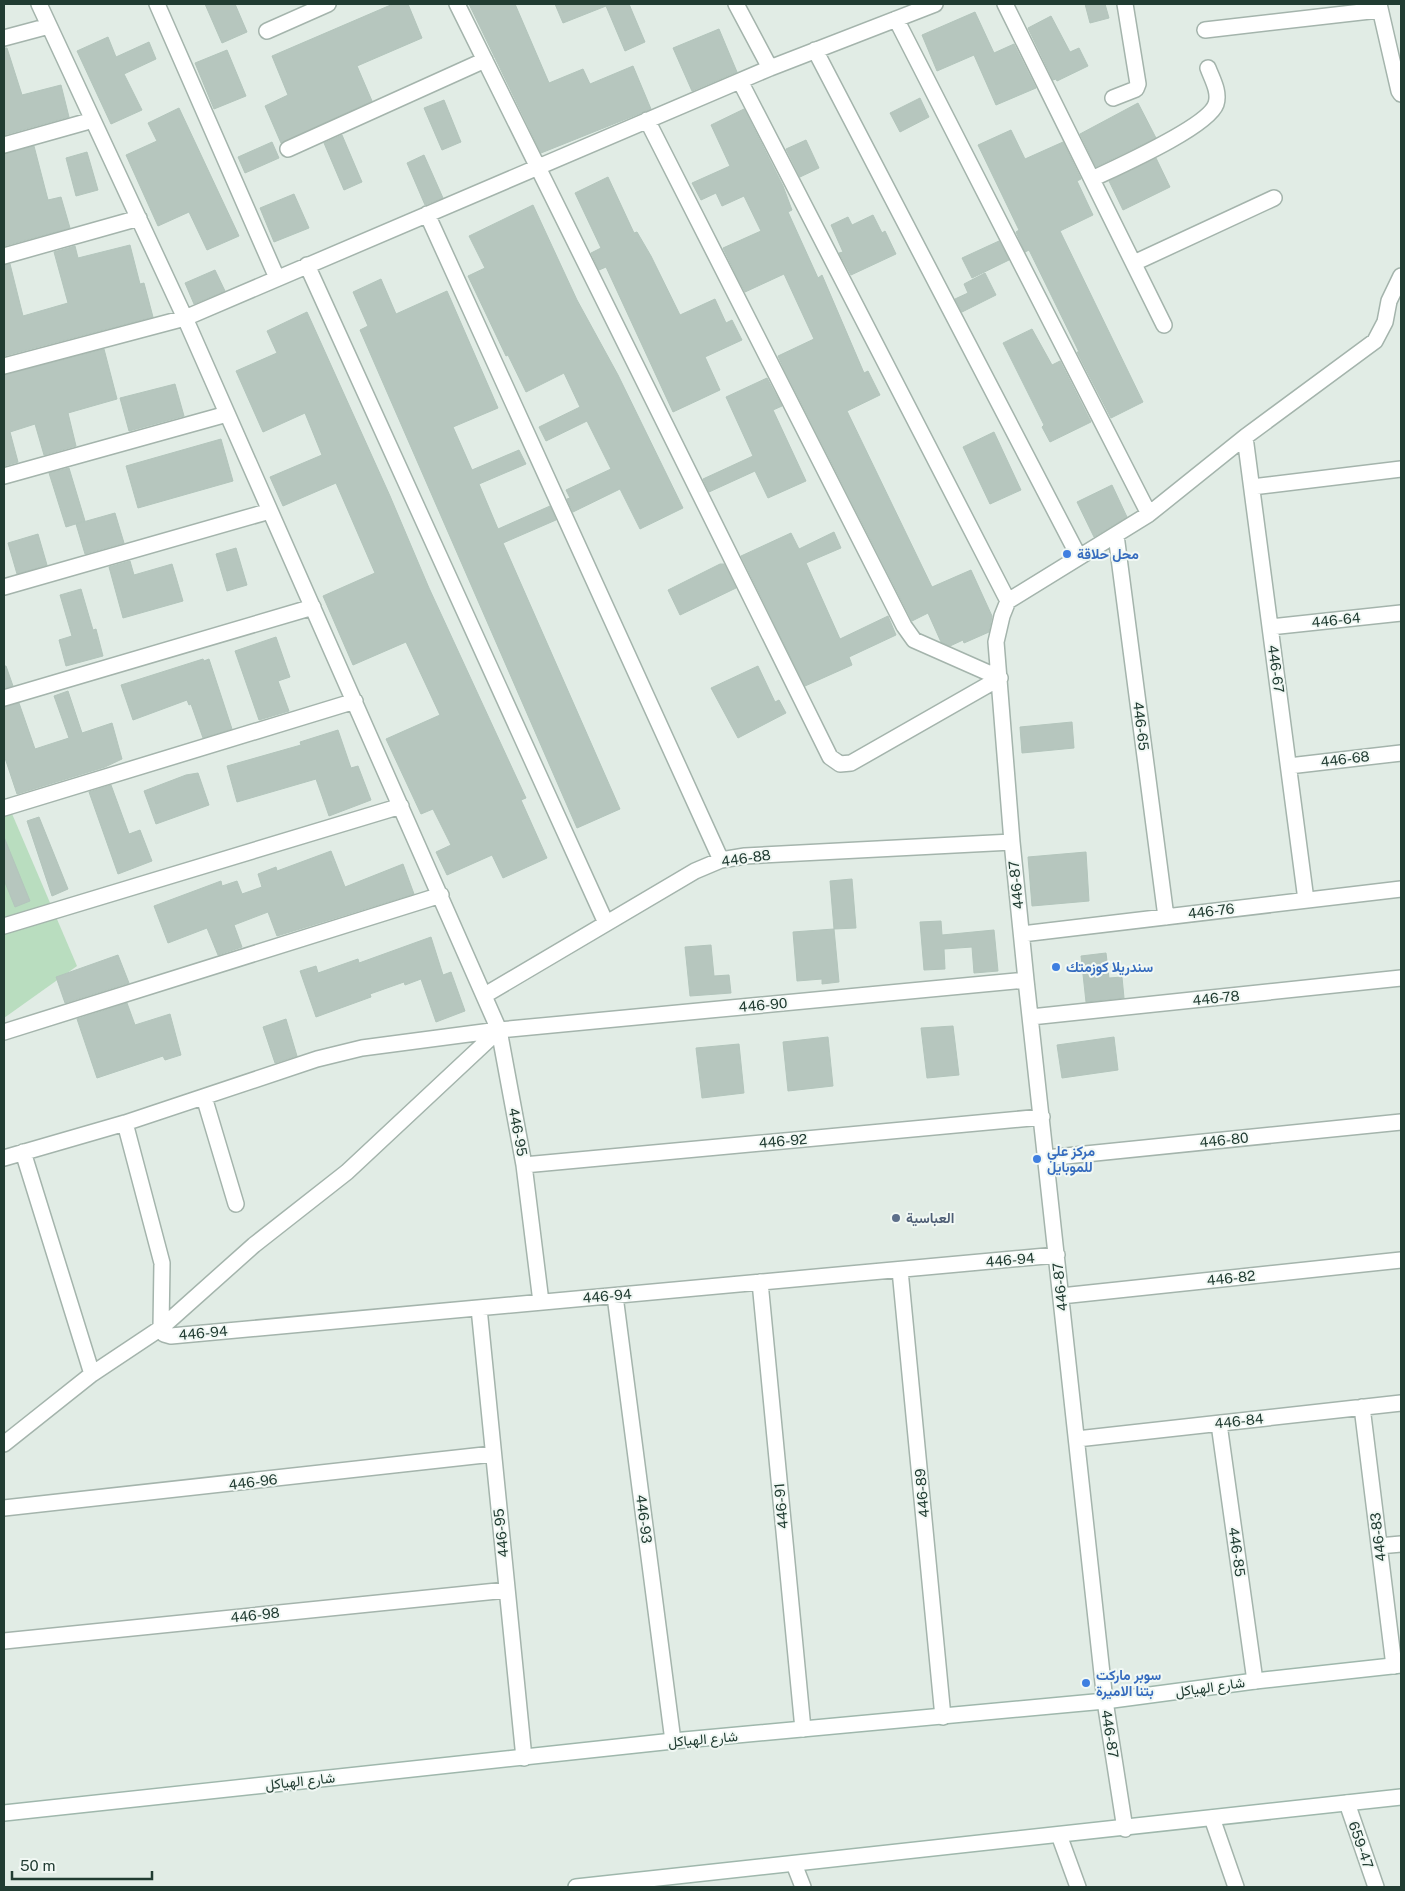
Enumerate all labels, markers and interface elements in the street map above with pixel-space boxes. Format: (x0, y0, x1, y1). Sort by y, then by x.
place label: محل حلاقة (1077, 546, 1139, 562)
marker: محل حلاقة (1061, 548, 1073, 560)
street label: 446-64 (1311, 609, 1361, 631)
street label: 446-67 (1265, 644, 1287, 694)
street label: 446-65 (1130, 701, 1152, 751)
street label: 446-68 (1320, 748, 1370, 770)
street label: 446-88 (720, 847, 772, 869)
street label: 446-87 (1005, 860, 1027, 910)
street label: 446-76 (1187, 900, 1235, 922)
place label: سندريلا كوزمتك (1066, 959, 1153, 976)
marker: سندريلا كوزمتك (1050, 961, 1062, 973)
street label: 446-78 (1192, 988, 1240, 1008)
street label: 446-90 (738, 995, 788, 1015)
street label: 446-95 (505, 1106, 531, 1158)
street label: 446-80 (1199, 1129, 1249, 1151)
street label: 446-92 (758, 1131, 808, 1151)
place label: مركز علي للموبايل (1047, 1143, 1095, 1176)
marker: مركز علي للموبايل (1031, 1153, 1043, 1165)
place label: العباسية (906, 1210, 954, 1227)
marker: العباسية (890, 1212, 902, 1224)
street label: 446-94 (985, 1250, 1035, 1270)
street label: 446-87 (1049, 1262, 1071, 1312)
street label: 446-82 (1206, 1267, 1256, 1289)
street label: 446-94 (582, 1286, 632, 1306)
street label: 446-94 (178, 1323, 228, 1343)
street label: 446-84 (1214, 1410, 1265, 1432)
street label: 446-89 (912, 1467, 932, 1518)
street label: 446-96 (228, 1471, 279, 1493)
street label: 446-91 (771, 1482, 791, 1530)
street label: 446-93 (633, 1494, 655, 1545)
street label: 446-95 (490, 1508, 512, 1558)
street label: 446-83 (1367, 1511, 1389, 1562)
street label: 446-85 (1226, 1526, 1248, 1578)
street label: 446-98 (230, 1604, 280, 1626)
place label: سوبر ماركت بتنا الاميرة (1096, 1667, 1161, 1700)
street label: شارع الهياكل (1174, 1674, 1246, 1703)
marker: سوبر ماركت بتنا الاميرة (1080, 1677, 1092, 1689)
street label: 446-87 (1098, 1709, 1122, 1759)
street label: شارع الهياكل (667, 1728, 739, 1753)
street label: شارع الهياكل (264, 1769, 336, 1796)
street label: 659-47 (1345, 1819, 1377, 1871)
scale bar (12, 1848, 152, 1880)
text: 50 m (20, 1857, 55, 1874)

